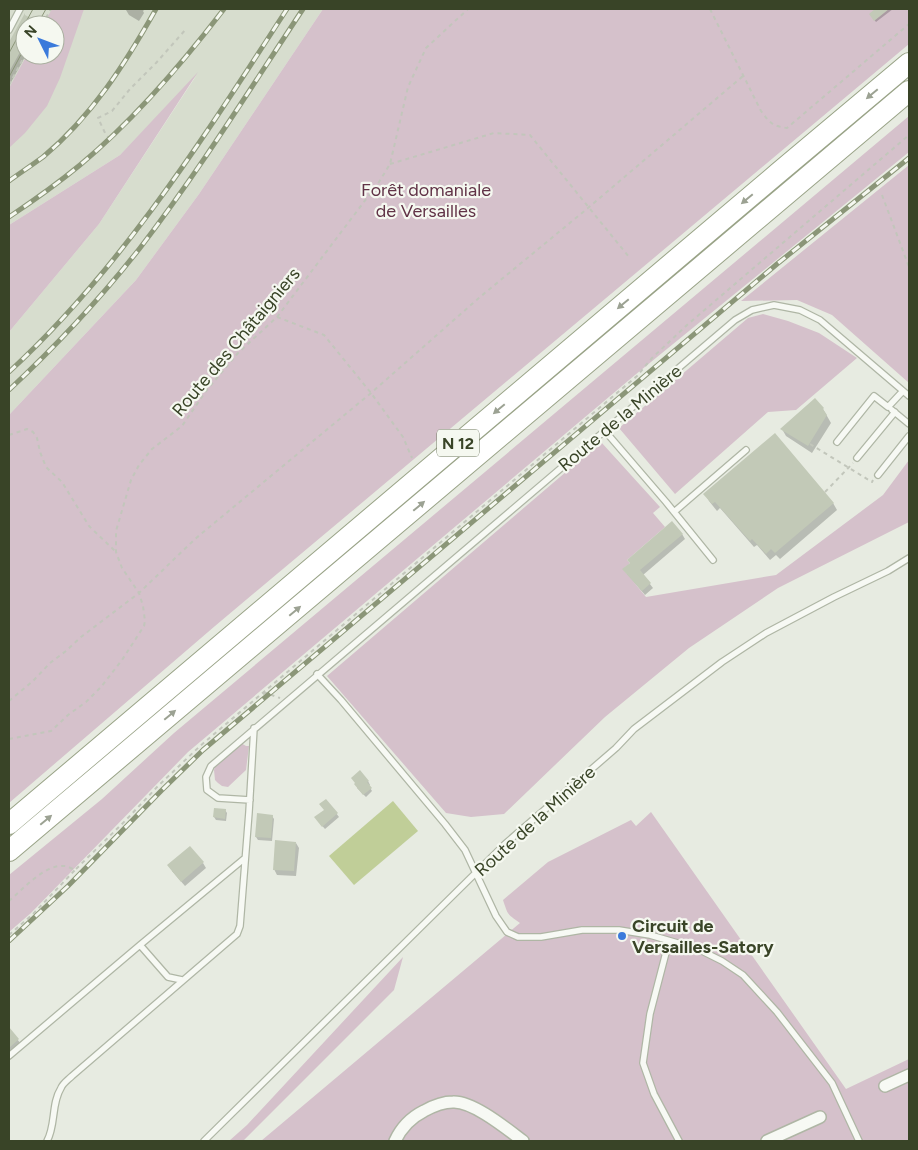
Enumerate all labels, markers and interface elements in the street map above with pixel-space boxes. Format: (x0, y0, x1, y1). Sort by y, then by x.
north arrow (15, 15, 65, 65)
text: N (21, 22, 41, 41)
one-way arrow (866, 89, 879, 100)
park label: Forêt domaniale de Versailles (361, 179, 491, 222)
one-way arrow (741, 193, 754, 204)
street label: Route des Châtaigniers (167, 263, 305, 421)
one-way arrow (617, 298, 630, 309)
street label: Route de la Minière (554, 360, 686, 476)
one-way arrow (493, 403, 506, 414)
road number: N 12 (437, 429, 479, 456)
one-way arrow (412, 500, 425, 511)
one-way arrow (288, 605, 301, 616)
one-way arrow (164, 710, 177, 721)
street label: Route de la Minière (470, 761, 600, 881)
one-way arrow (40, 815, 52, 826)
place label: Circuit de Versailles-Satory (632, 915, 774, 958)
marker: Circuit de Versailles-Satory (616, 930, 628, 942)

